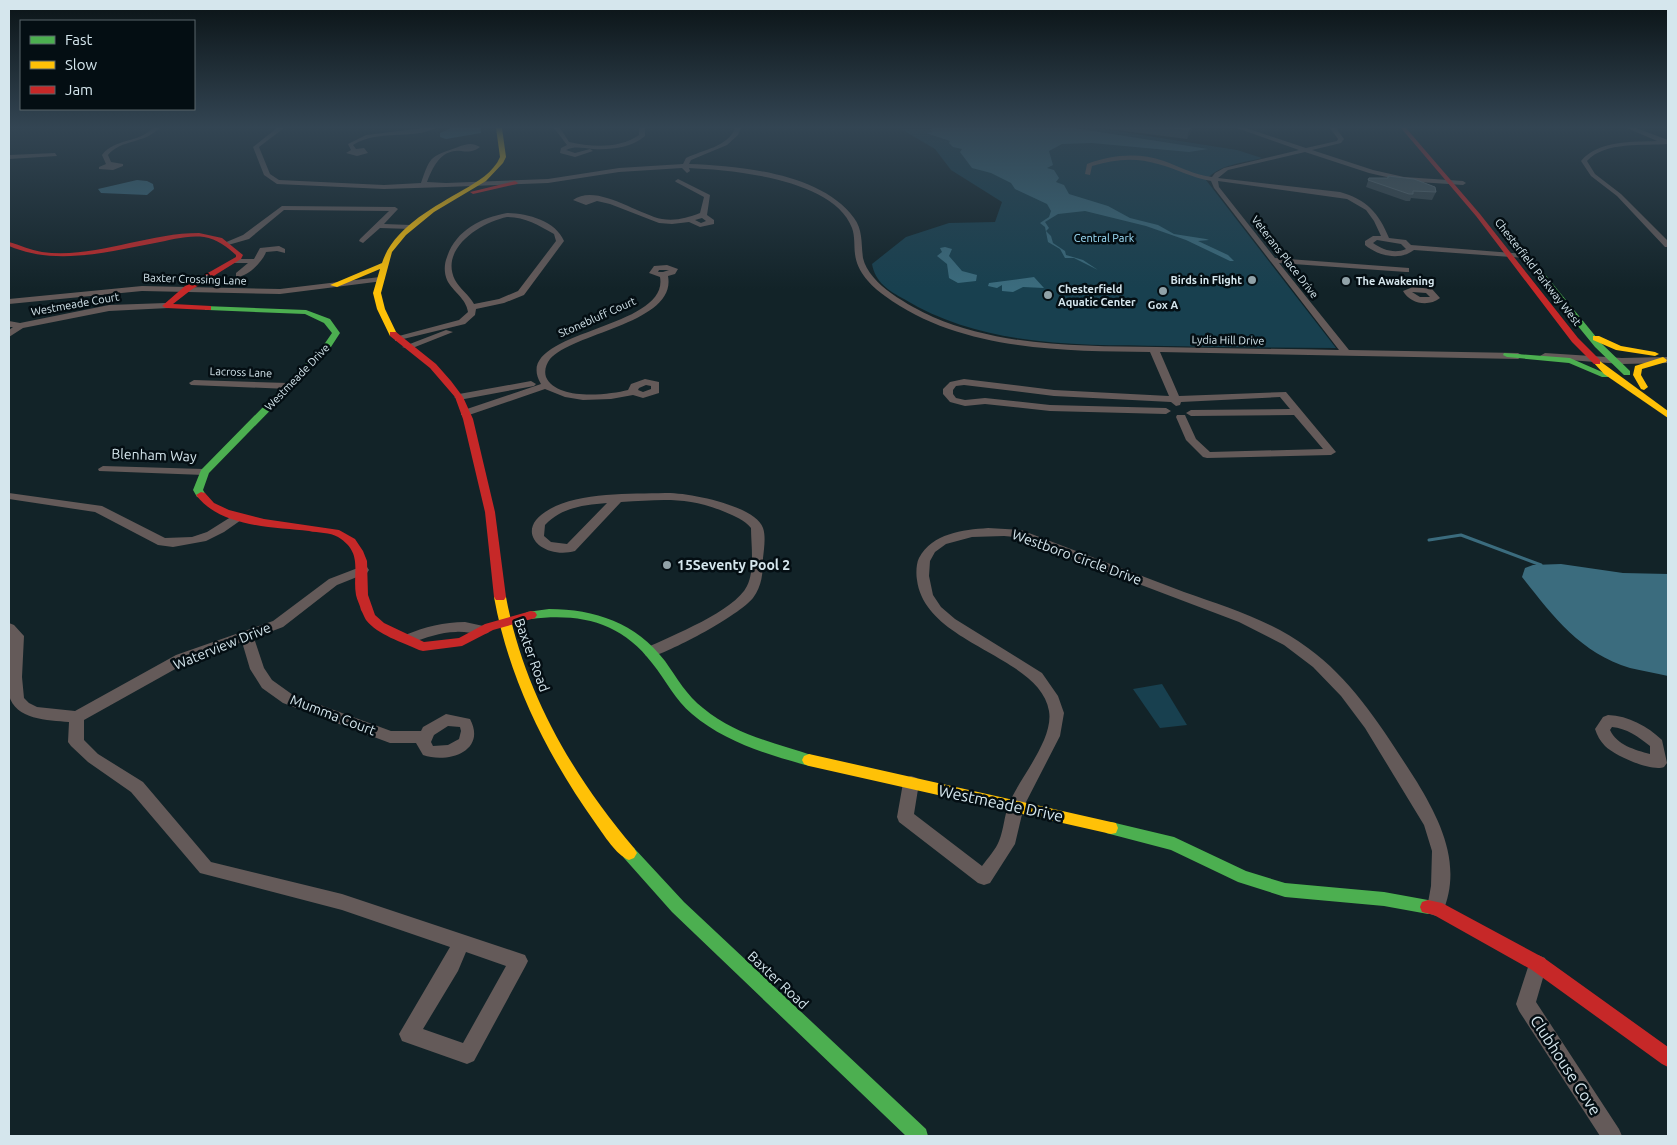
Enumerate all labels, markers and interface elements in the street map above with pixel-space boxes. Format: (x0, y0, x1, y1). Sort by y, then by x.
legend (20, 20, 195, 110)
text: Fast (65, 31, 93, 48)
text: Slow (65, 56, 98, 73)
text: Jam (65, 81, 93, 98)
street label: Veterans Place Drive (1249, 213, 1321, 301)
street label: Chesterfield Parkway West (1493, 216, 1584, 328)
park label: Central Park (1074, 232, 1135, 244)
street label: Baxter Crossing Lane (143, 271, 247, 287)
place label: Birds in Flight (1170, 274, 1242, 286)
marker: Birds in Flight (1246, 274, 1258, 286)
marker: The Awakening (1340, 275, 1352, 287)
place label: The Awakening (1356, 275, 1435, 287)
place label: Chesterfield Aquatic Center (1058, 283, 1136, 308)
marker: Gox A (1157, 285, 1169, 297)
marker: Chesterfield Aquatic Center (1042, 289, 1054, 301)
street label: Westmeade Court (30, 290, 121, 318)
street label: Stonebluff Court (557, 294, 638, 339)
place label: Gox A (1148, 299, 1178, 311)
street label: Lydia Hill Drive (1192, 333, 1264, 347)
street label: Westmeade Drive (262, 341, 332, 413)
street label: Lacross Lane (209, 365, 273, 379)
street label: Blenham Way (111, 446, 197, 464)
street label: Westboro Circle Drive (1010, 526, 1144, 588)
place label: 15Seventy Pool 2 (677, 557, 790, 573)
marker: 15Seventy Pool 2 (661, 559, 673, 571)
street label: Baxter Road (511, 616, 553, 694)
street label: Waterview Drive (171, 619, 273, 673)
street label: Mumma Court (288, 691, 378, 739)
street label: Westmeade Drive (937, 781, 1065, 825)
street label: Baxter Road (744, 948, 812, 1012)
street label: Clubhouse Cove (1527, 1012, 1605, 1118)

